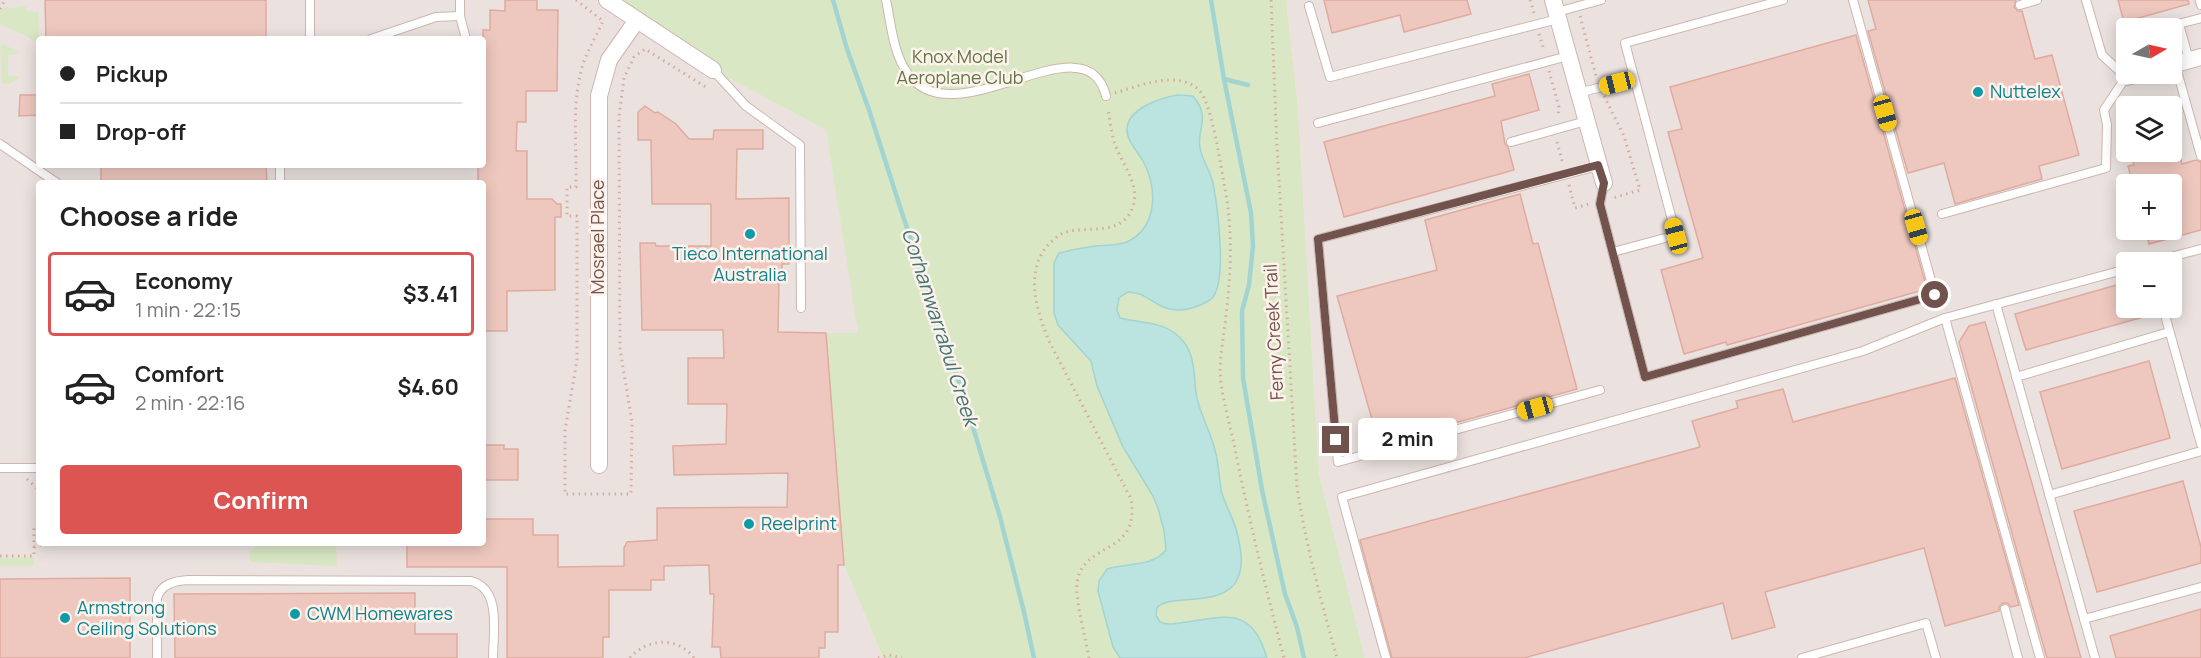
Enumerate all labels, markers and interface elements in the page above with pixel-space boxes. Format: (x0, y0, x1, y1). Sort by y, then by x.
north arrow (2116, 18, 2182, 84)
map controls (2116, 18, 2182, 318)
park label: Knox Model Aeroplane Club (897, 44, 1023, 89)
text: Pickup (96, 59, 168, 89)
car (1597, 70, 1637, 96)
place label: Nuttelex (1990, 79, 2061, 103)
marker: Nuttelex (1971, 85, 1985, 99)
car (1871, 93, 1899, 133)
button: layers (2116, 96, 2182, 162)
text: Drop-off (96, 117, 186, 147)
button: + (2116, 174, 2182, 240)
street label: Mosrael Place (585, 180, 609, 294)
text: Choose a ride (60, 197, 238, 234)
car (1902, 207, 1930, 247)
car (1663, 216, 1689, 256)
water label: Corhanwarrabul Creek (896, 225, 986, 432)
marker: Tieco International Australia (743, 227, 757, 241)
place label: Tieco International Australia (672, 241, 828, 286)
button: − (2116, 252, 2182, 318)
street label: Ferny Creek Trail (1257, 263, 1289, 401)
text: Economy (135, 266, 233, 296)
icon: car (63, 267, 117, 321)
text: $3.41 (403, 279, 459, 309)
route start (1921, 281, 1948, 308)
text: 1 min · 22:15 (135, 296, 241, 323)
text: Comfort (135, 359, 224, 389)
icon: car (63, 360, 117, 414)
text: $4.60 (397, 372, 459, 402)
text: 2 min · 22:16 (135, 389, 245, 416)
car (1515, 395, 1555, 421)
callout: 2 min (1357, 419, 1456, 461)
text: 2 min (1381, 425, 1434, 452)
route end (1322, 426, 1349, 453)
button: Confirm (60, 465, 462, 534)
place label: Reelprint (761, 511, 837, 535)
marker: Reelprint (742, 517, 756, 531)
place label: Armstrong Ceiling Solutions (77, 595, 217, 640)
place label: CWM Homewares (307, 601, 453, 625)
marker: CWM Homewares (288, 607, 302, 621)
marker: Armstrong Ceiling Solutions (58, 611, 72, 625)

